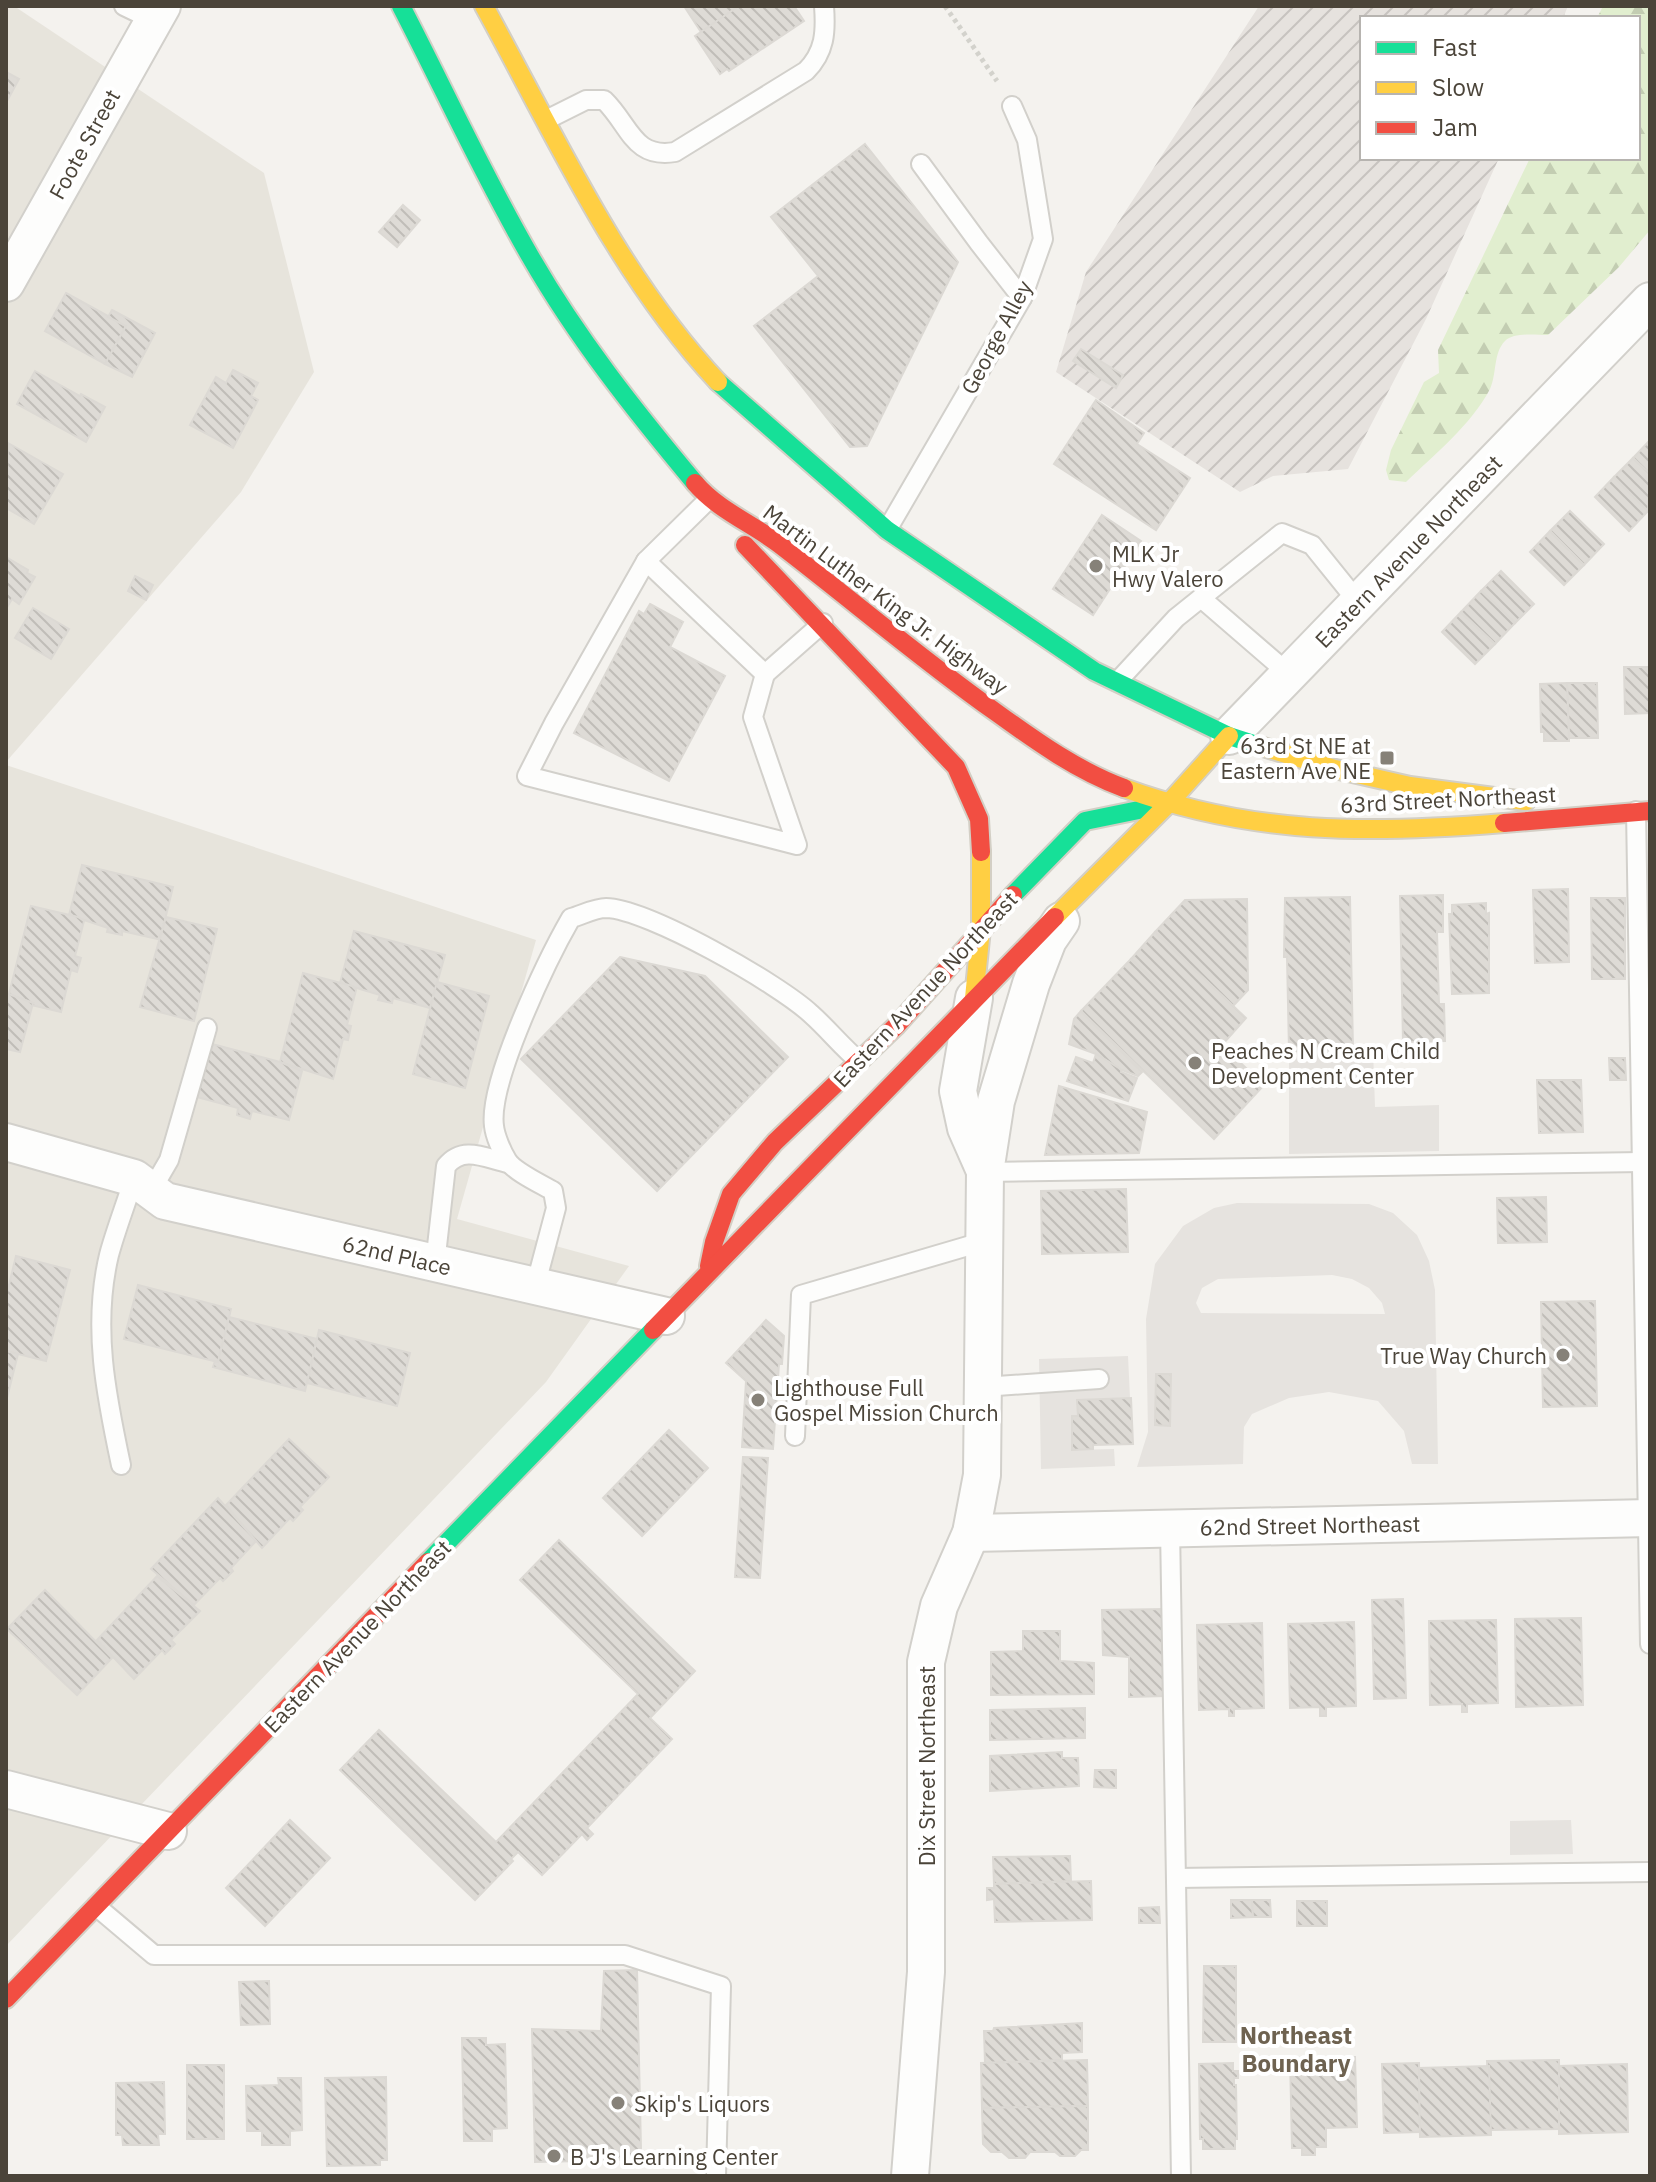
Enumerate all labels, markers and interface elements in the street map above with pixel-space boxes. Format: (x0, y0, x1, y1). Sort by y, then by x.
legend (1360, 16, 1640, 160)
text: Fast (1432, 31, 1477, 63)
text: Slow (1432, 71, 1484, 103)
street label: Foote Street (42, 84, 126, 204)
text: Jam (1432, 111, 1478, 143)
street label: George Alley (954, 275, 1038, 399)
street label: Eastern Avenue Northeast (1308, 448, 1508, 654)
street label: Martin Luther King Jr. Highway (758, 497, 1014, 701)
place label: MLK Jr Hwy Valero (1112, 539, 1223, 593)
marker: MLK Jr Hwy Valero (1087, 557, 1105, 575)
place label: 63rd St NE at Eastern Ave NE (1220, 731, 1371, 785)
marker: 63rd St NE at Eastern Ave NE (1378, 749, 1396, 767)
street label: 63rd Street Northeast (1339, 779, 1557, 819)
street label: Eastern Avenue Northeast (827, 885, 1023, 1093)
place label: Peaches N Cream Child Development Center (1211, 1036, 1440, 1090)
marker: Peaches N Cream Child Development Center (1186, 1054, 1204, 1072)
street label: 62nd Place (340, 1228, 454, 1282)
place label: True Way Church (1380, 1341, 1547, 1370)
marker: True Way Church (1554, 1346, 1572, 1364)
place label: Lighthouse Full Gospel Mission Church (774, 1373, 999, 1427)
marker: Lighthouse Full Gospel Mission Church (749, 1391, 767, 1409)
street label: 62nd Street Northeast (1199, 1509, 1421, 1541)
street label: Eastern Avenue Northeast (257, 1533, 457, 1739)
street label: Dix Street Northeast (912, 1666, 941, 1866)
district label: Northeast Boundary (1240, 2019, 1352, 2079)
place label: Skip's Liquors (634, 2089, 770, 2118)
marker: Skip's Liquors (609, 2094, 627, 2112)
place label: B J's Learning Center (570, 2142, 778, 2171)
marker: B J's Learning Center (545, 2147, 563, 2165)

